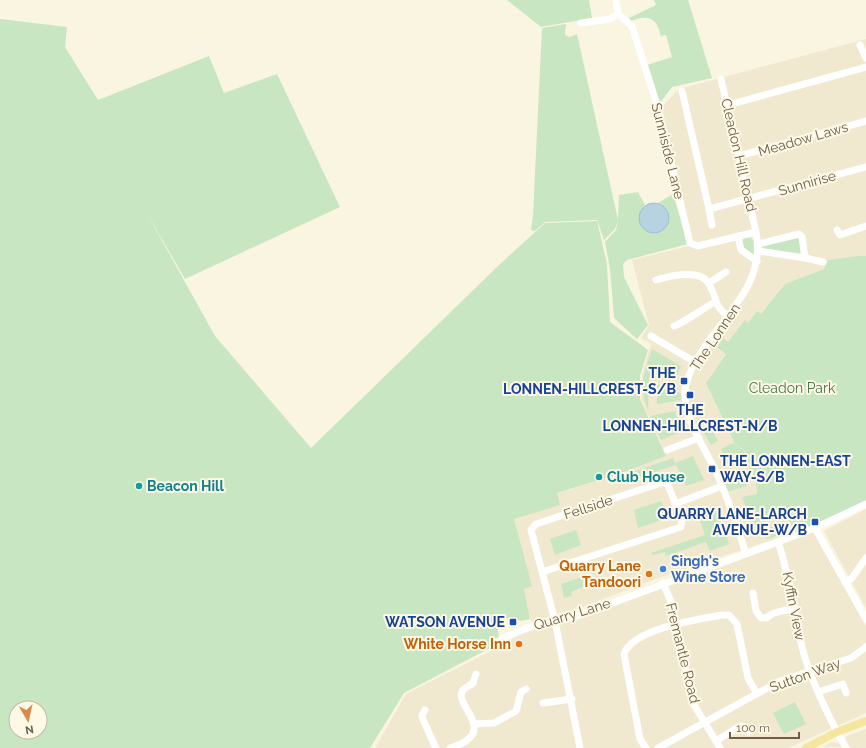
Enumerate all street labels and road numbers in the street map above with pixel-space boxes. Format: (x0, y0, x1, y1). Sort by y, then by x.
street label: Cleadon Hill Road (718, 97, 760, 213)
street label: Sunniside Lane (648, 101, 688, 201)
street label: Meadow Laws (756, 118, 850, 159)
street label: Sunnirise (776, 167, 838, 199)
street label: The Lonnen (687, 300, 743, 374)
street label: Fellside (562, 492, 614, 522)
street label: Kyffin View (780, 570, 809, 642)
street label: Quarry Lane (532, 595, 612, 633)
street label: Fremantle Road (663, 601, 703, 705)
street label: Sutton Way (767, 655, 843, 695)

